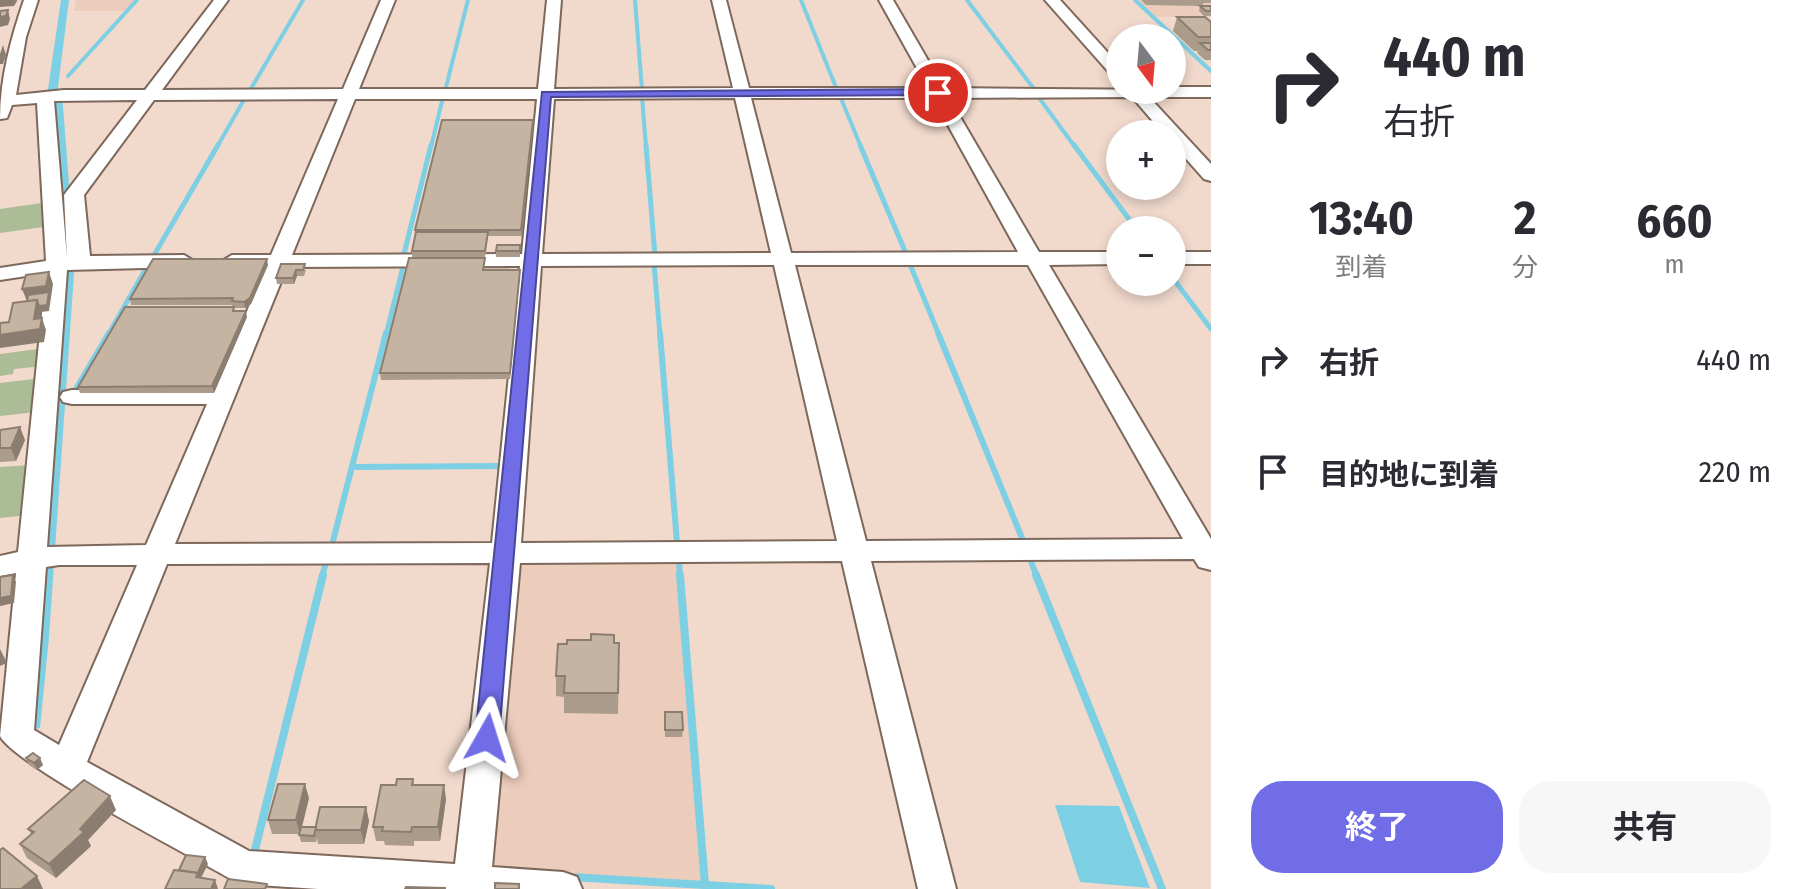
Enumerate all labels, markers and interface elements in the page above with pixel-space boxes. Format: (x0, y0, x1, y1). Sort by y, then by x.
north arrow (1106, 24, 1186, 104)
map controls (1106, 24, 1186, 296)
text: 440 m (1383, 24, 1526, 91)
icon: right (1251, 32, 1355, 136)
pin (904, 59, 972, 127)
icon: arrive (916, 71, 960, 115)
text: 右折 (1383, 100, 1455, 144)
button: + (1106, 120, 1186, 200)
text: 13:40 (1309, 189, 1414, 247)
text: 2 (1514, 189, 1536, 247)
text: 660 (1636, 192, 1713, 250)
button: − (1106, 216, 1186, 296)
text: m (1665, 249, 1685, 280)
text: 到着 (1336, 252, 1388, 283)
text: 分 (1512, 252, 1538, 283)
icon: right (1251, 338, 1295, 382)
text: 440 m (1696, 342, 1771, 378)
text: 右折 (1319, 345, 1379, 381)
icon: arrive (1251, 450, 1295, 494)
text: 220 m (1699, 454, 1771, 490)
text: 目的地に到着 (1319, 457, 1499, 493)
position arrow (445, 696, 529, 780)
button: 終了 (1251, 781, 1503, 873)
button: 共有 (1519, 781, 1771, 873)

